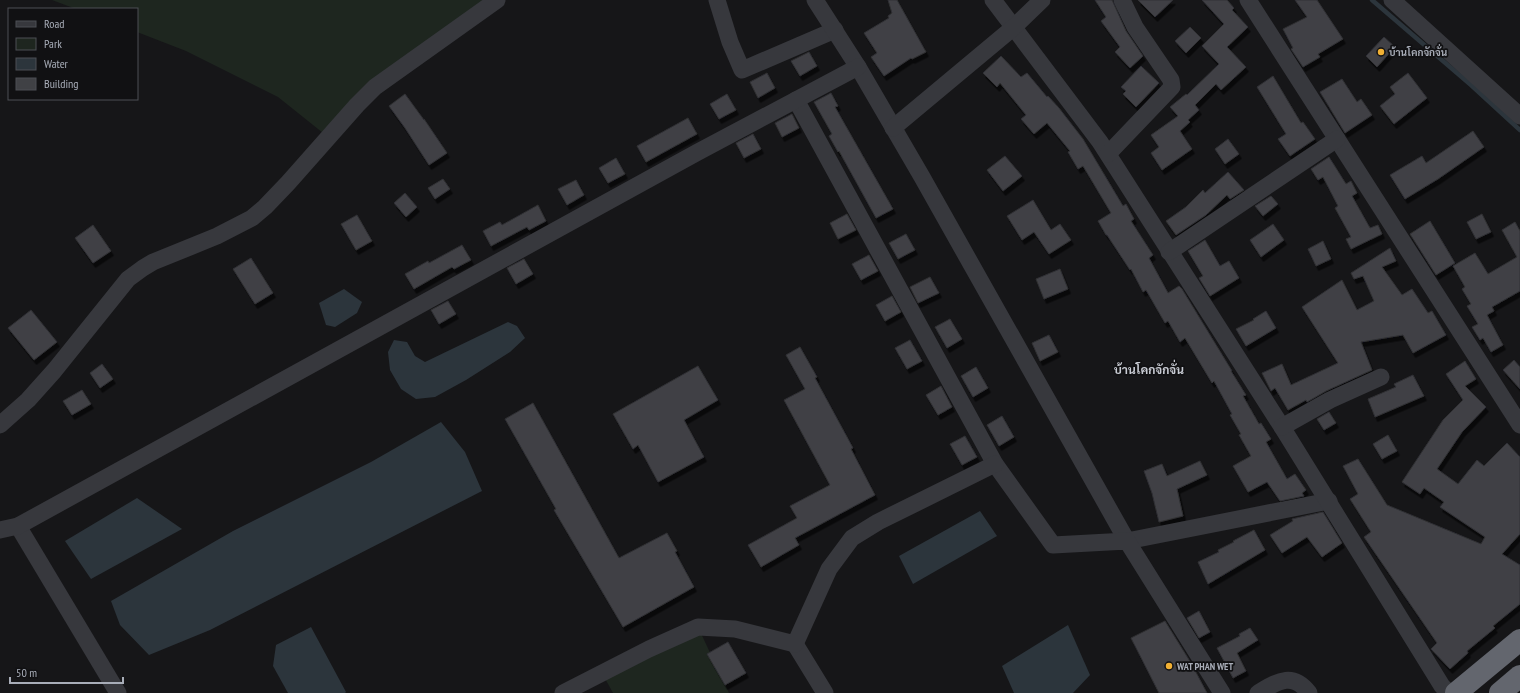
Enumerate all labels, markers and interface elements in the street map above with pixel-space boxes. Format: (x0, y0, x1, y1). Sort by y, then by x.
legend (8, 8, 138, 100)
text: Road (44, 16, 64, 31)
text: Park (44, 36, 62, 51)
place label: บ้านโคกจักจั่น (1389, 44, 1448, 59)
marker: บ้านโคกจักจั่น (1376, 47, 1386, 57)
text: Water (44, 56, 69, 71)
text: Building (44, 76, 79, 91)
district label: บ้านโคกจักจั่น (1114, 359, 1184, 377)
scale bar (10, 659, 123, 685)
place label: WAT PHAN WET (1176, 660, 1233, 673)
marker: WAT PHAN WET (1164, 661, 1174, 671)
text: 50 m (16, 665, 37, 680)

